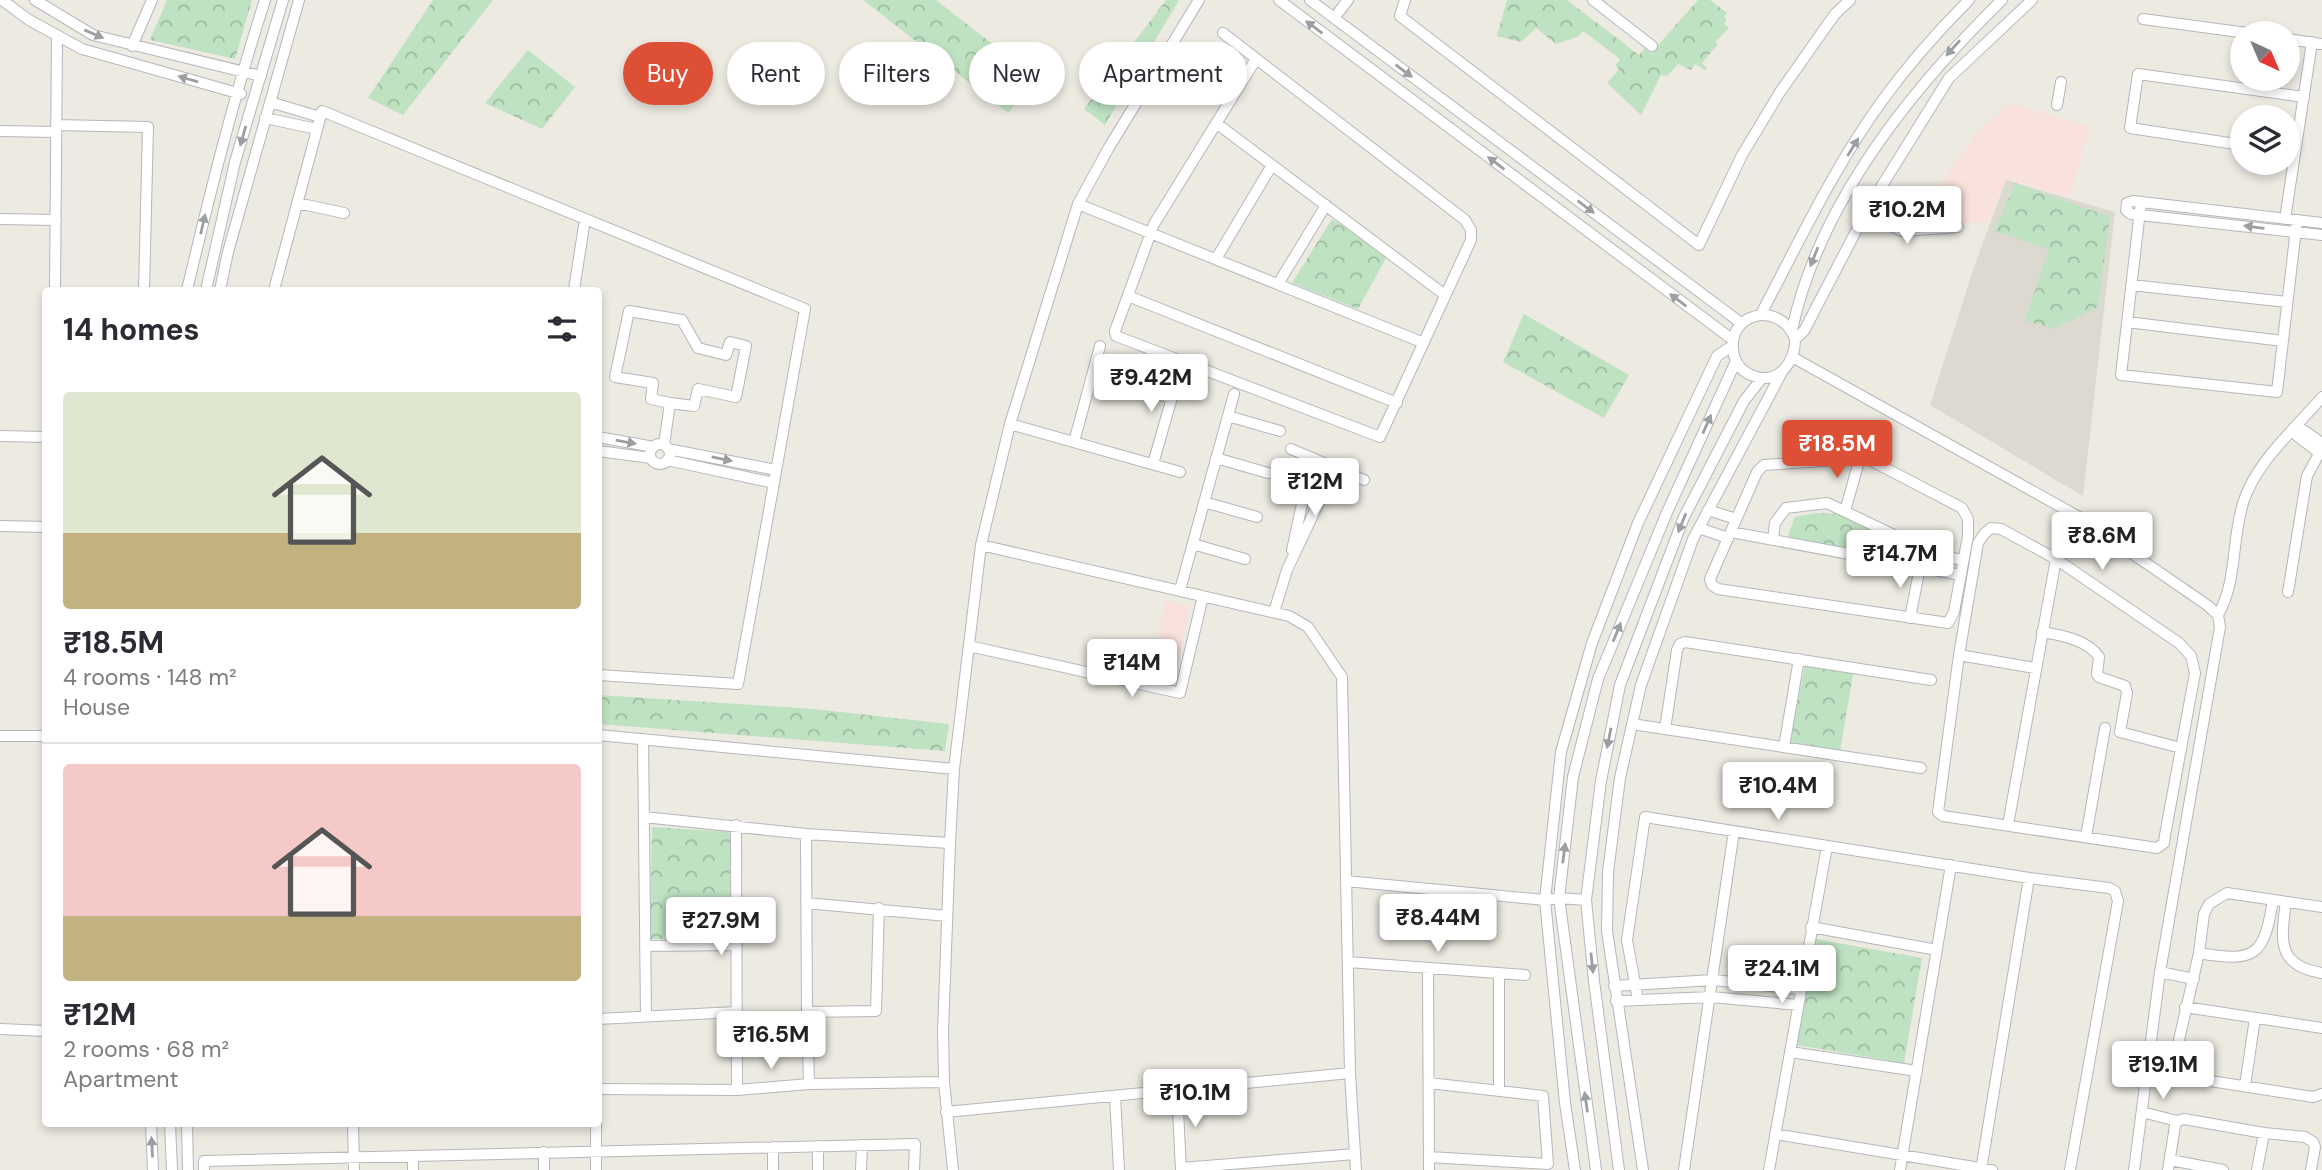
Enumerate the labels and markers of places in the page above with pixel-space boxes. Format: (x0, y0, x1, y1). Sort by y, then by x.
pin: ₹10.2M (1850, 187, 1964, 246)
pin: ₹9.42M (1094, 354, 1208, 414)
pin: ₹18.5M (1780, 420, 1894, 480)
pin: ₹12M (1274, 458, 1356, 518)
pin: ₹8.6M (2053, 512, 2151, 572)
pin: ₹14.7M (1843, 530, 1957, 590)
pin: ₹14M (1091, 640, 1173, 699)
pin: ₹10.4M (1721, 762, 1835, 822)
pin: ₹8.44M (1381, 894, 1495, 954)
pin: ₹27.9M (664, 898, 778, 957)
pin: ₹24.1M (1725, 946, 1839, 1005)
pin: ₹16.5M (714, 1012, 828, 1071)
pin: ₹19.1M (2106, 1042, 2220, 1101)
pin: ₹10.1M (1138, 1070, 1252, 1129)

